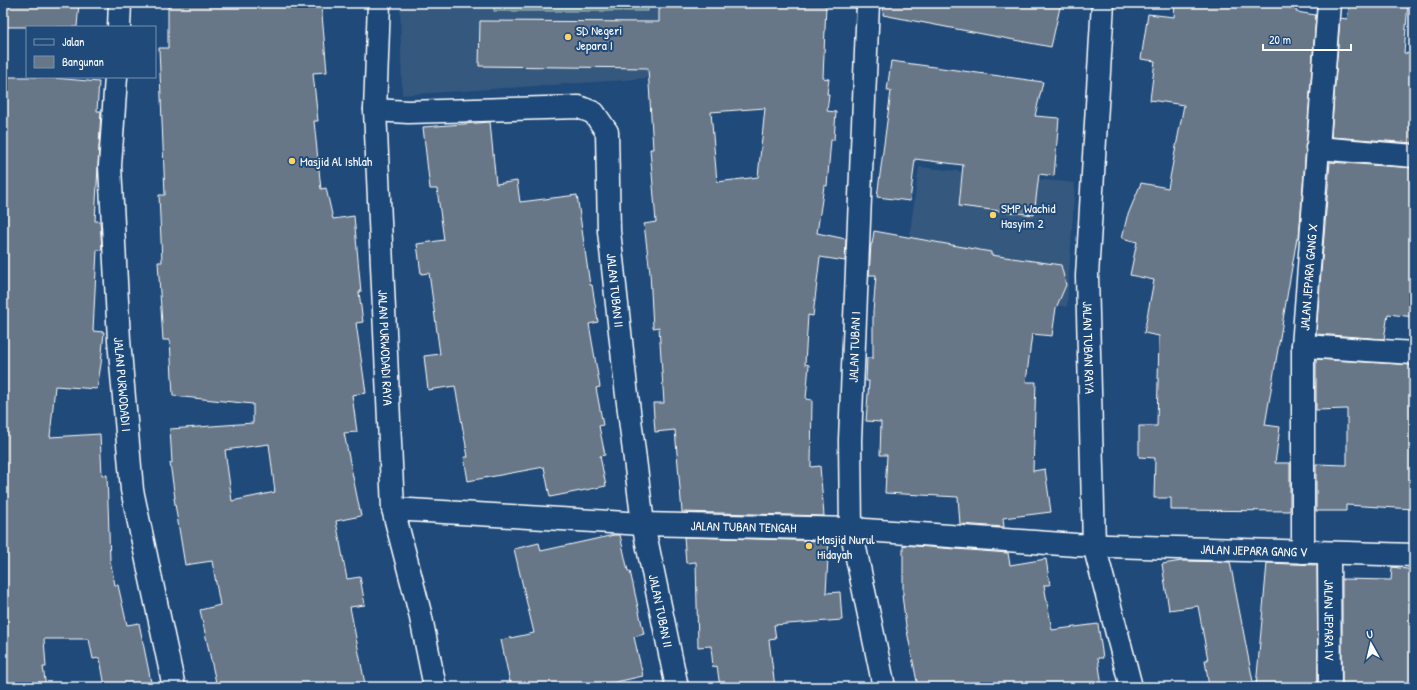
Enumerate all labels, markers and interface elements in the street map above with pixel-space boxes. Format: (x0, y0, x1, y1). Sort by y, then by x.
place label: SD Negeri Jepara I (576, 21, 622, 54)
legend (26, 26, 156, 78)
scale bar (1263, 26, 1351, 52)
text: 20 m (1269, 31, 1291, 48)
marker: SD Negeri Jepara I (563, 32, 573, 42)
text: Jalan (62, 33, 84, 50)
text: Bangunan (62, 53, 104, 70)
place label: Masjid Al Ishlah (300, 152, 373, 170)
marker: Masjid Al Ishlah (287, 156, 297, 166)
place label: SMP Wachid Hasyim 2 (1001, 199, 1056, 232)
marker: SMP Wachid Hasyim 2 (988, 210, 998, 220)
street label: JALAN JEPARA GANG X (1295, 223, 1321, 331)
street label: JALAN TUBAN II (602, 252, 628, 328)
street label: JALAN PURWODADI RAYA (374, 289, 397, 407)
street label: JALAN TUBAN RAYA (1079, 301, 1099, 395)
street label: JALAN TUBAN I (844, 311, 864, 383)
street label: JALAN PURWODADI I (110, 337, 136, 432)
street label: JALAN TUBAN TENGAH (690, 516, 797, 537)
place label: Masjid Nurul Hidayah (817, 530, 875, 563)
street label: JALAN JEPARA GANG V (1200, 540, 1308, 561)
marker: Masjid Nurul Hidayah (804, 541, 814, 551)
street label: JALAN TUBAN II (645, 573, 678, 649)
street label: JALAN JEPARA IV (1320, 579, 1339, 661)
north arrow (1351, 624, 1391, 664)
text: U (1366, 627, 1374, 641)

